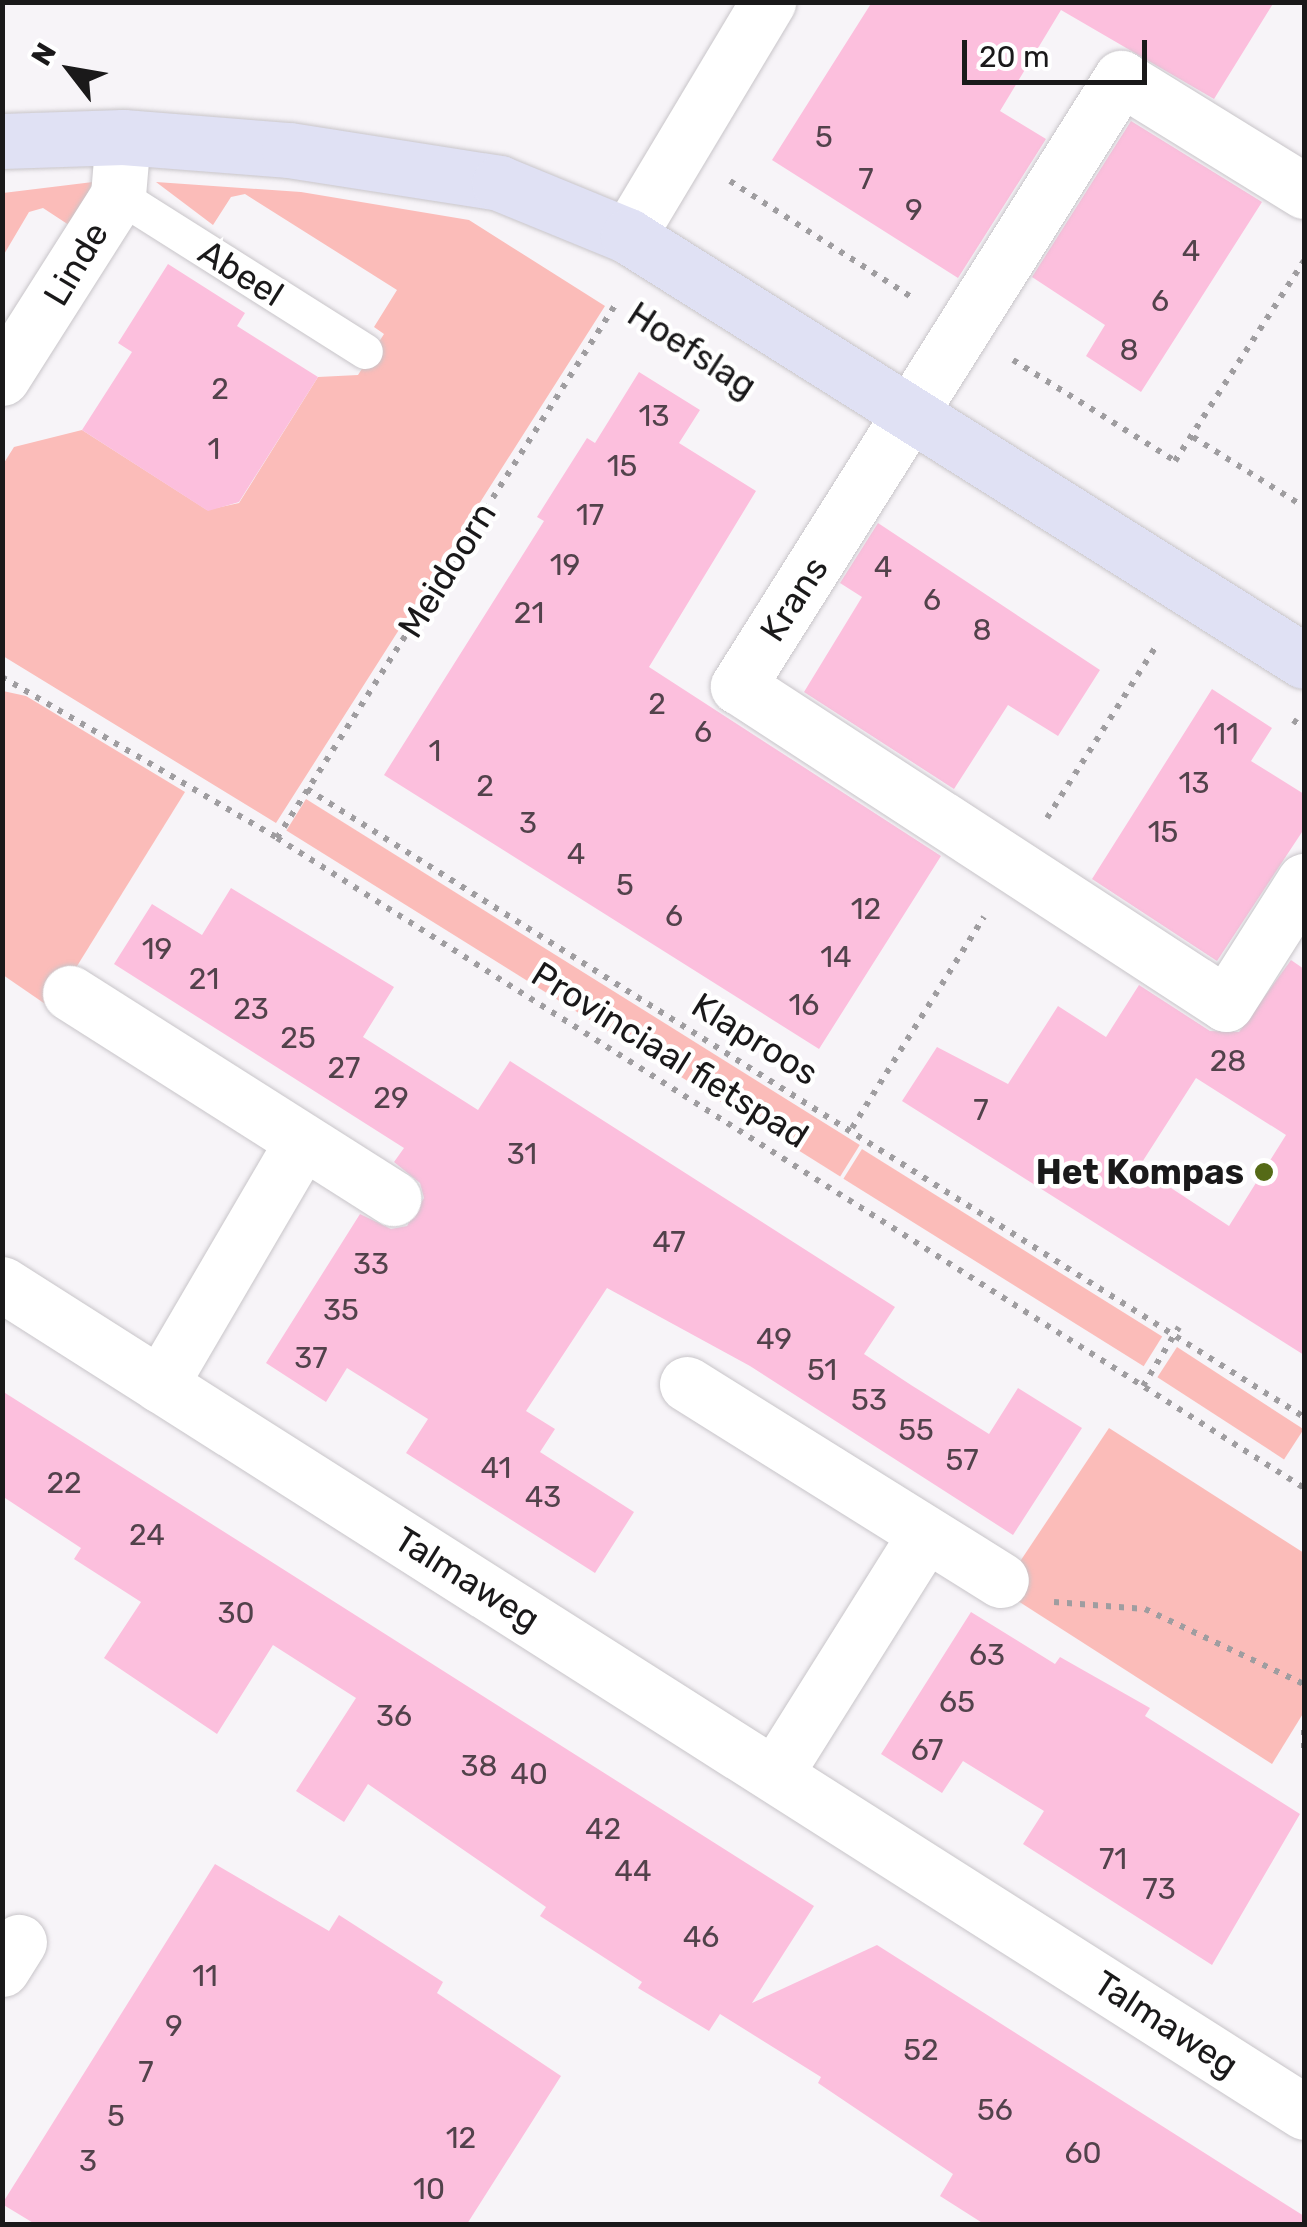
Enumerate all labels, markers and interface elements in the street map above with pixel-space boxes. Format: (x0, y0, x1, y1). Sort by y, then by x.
north arrow (20, 20, 120, 120)
scale bar (967, 20, 1152, 82)
text: N (25, 37, 63, 71)
text: 20 m (979, 39, 1050, 75)
house number: 5 (815, 119, 833, 155)
house number: 7 (858, 161, 874, 197)
house number: 9 (905, 192, 923, 228)
street label: Linde (35, 215, 117, 313)
street label: Abeel (191, 231, 291, 315)
house number: 4 (1182, 233, 1200, 269)
house number: 6 (1151, 283, 1169, 319)
street label: Hoefslag (620, 293, 764, 407)
house number: 8 (1119, 332, 1139, 368)
house number: 2 (211, 371, 229, 407)
house number: 13 (639, 398, 669, 434)
house number: 1 (208, 431, 220, 467)
house number: 15 (607, 448, 637, 484)
street label: Meidoorn (389, 495, 505, 645)
house number: 17 (576, 497, 604, 533)
house number: 19 (550, 547, 580, 583)
street label: Krans (751, 549, 837, 649)
house number: 4 (874, 549, 892, 585)
house number: 6 (923, 582, 941, 618)
house number: 21 (514, 595, 544, 631)
house number: 8 (972, 612, 992, 648)
house number: 2 (648, 686, 666, 722)
house number: 6 (694, 714, 712, 750)
house number: 11 (1213, 716, 1239, 752)
house number: 1 (429, 733, 441, 769)
house number: 13 (1179, 765, 1209, 801)
house number: 2 (476, 768, 494, 804)
house number: 3 (519, 805, 537, 841)
house number: 15 (1148, 814, 1178, 850)
house number: 4 (567, 836, 585, 872)
house number: 5 (616, 867, 634, 903)
house number: 12 (851, 891, 881, 927)
house number: 6 (665, 898, 683, 934)
house number: 19 (142, 931, 172, 967)
house number: 14 (820, 939, 852, 975)
street label: Provinciaal fietspad (524, 953, 816, 1157)
house number: 21 (189, 961, 219, 997)
street label: Klaproos (684, 984, 826, 1094)
house number: 16 (789, 987, 819, 1023)
house number: 23 (233, 991, 269, 1027)
house number: 25 (280, 1020, 316, 1056)
house number: 28 (1210, 1043, 1246, 1079)
house number: 27 (328, 1050, 360, 1086)
house number: 29 (373, 1080, 409, 1116)
house number: 7 (973, 1092, 989, 1128)
house number: 31 (507, 1136, 537, 1172)
place label: Het Kompas (1036, 1151, 1244, 1193)
marker: Het Kompas (1253, 1161, 1275, 1183)
house number: 47 (652, 1224, 686, 1260)
house number: 33 (353, 1246, 389, 1282)
house number: 35 (323, 1292, 359, 1328)
house number: 49 (756, 1321, 792, 1357)
house number: 37 (294, 1340, 328, 1376)
house number: 51 (807, 1352, 837, 1388)
house number: 53 (851, 1382, 887, 1418)
house number: 55 (898, 1412, 934, 1448)
house number: 57 (945, 1442, 979, 1478)
house number: 41 (481, 1450, 511, 1486)
house number: 22 (46, 1465, 82, 1501)
house number: 43 (525, 1479, 561, 1515)
house number: 24 (129, 1517, 165, 1553)
street label: Talmaweg (387, 1518, 547, 1640)
house number: 30 (217, 1595, 255, 1631)
house number: 63 (969, 1637, 1005, 1673)
house number: 65 (939, 1684, 975, 1720)
house number: 36 (376, 1698, 412, 1734)
house number: 67 (911, 1732, 943, 1768)
house number: 38 (460, 1748, 498, 1784)
house number: 40 (510, 1756, 548, 1792)
house number: 42 (585, 1811, 621, 1847)
house number: 71 (1099, 1841, 1127, 1877)
house number: 44 (614, 1853, 652, 1889)
house number: 73 (1142, 1871, 1176, 1907)
house number: 46 (683, 1919, 719, 1955)
house number: 11 (192, 1958, 218, 1994)
street label: Talmaweg (1086, 1962, 1246, 2086)
house number: 9 (165, 2008, 183, 2044)
house number: 52 (903, 2032, 939, 2068)
house number: 7 (138, 2054, 154, 2090)
house number: 56 (977, 2092, 1013, 2128)
house number: 5 (107, 2098, 125, 2134)
house number: 12 (446, 2120, 476, 2156)
house number: 60 (1064, 2135, 1102, 2171)
house number: 3 (79, 2143, 97, 2179)
house number: 10 (413, 2171, 445, 2207)

